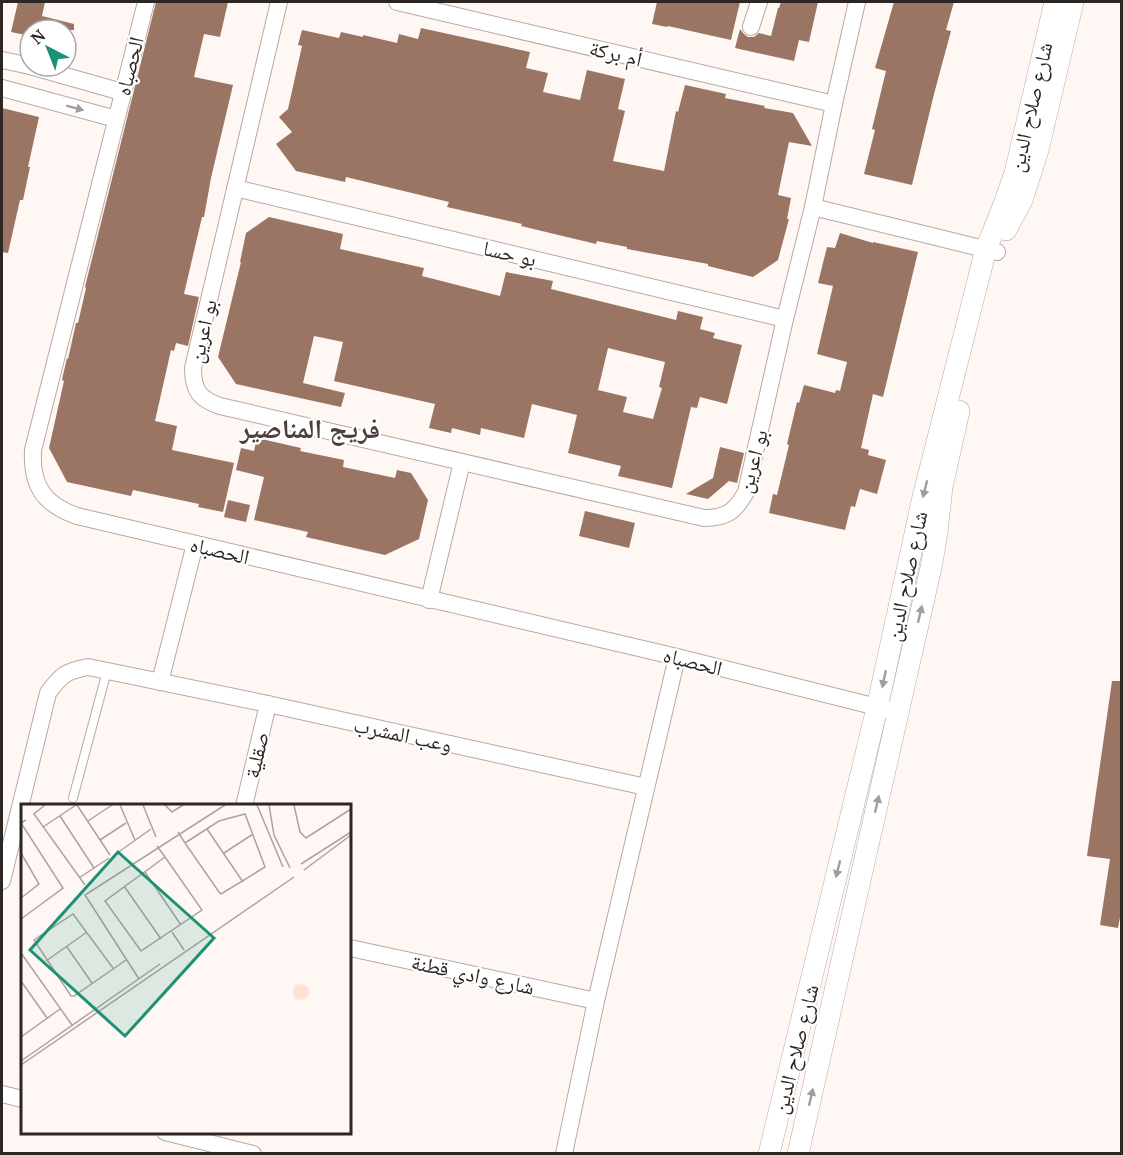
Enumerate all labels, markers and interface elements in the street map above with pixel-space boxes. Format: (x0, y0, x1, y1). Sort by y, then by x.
north arrow (18, 18, 78, 78)
text: N (26, 24, 50, 49)
street label: أم بركة (587, 33, 645, 74)
street label: الحصباه (108, 34, 150, 98)
street label: شارع صلاح الدين (1001, 39, 1059, 175)
one-way arrow (66, 104, 84, 113)
street label: بو حسا (481, 233, 539, 273)
street label: بو اعرين (181, 296, 223, 366)
district label: فريج المناصير (239, 409, 380, 447)
street label: بو اعرين (730, 426, 774, 496)
one-way arrow (920, 480, 929, 498)
street label: شارع صلاح الدين (879, 508, 933, 644)
street label: الحصباه (188, 530, 252, 570)
one-way arrow (916, 605, 925, 624)
street label: الحصباه (661, 640, 725, 682)
one-way arrow (878, 670, 888, 689)
street label: وعب المشرب (351, 710, 455, 758)
street label: صقلية (237, 729, 275, 781)
one-way arrow (872, 795, 882, 813)
inset map (21, 804, 351, 1134)
one-way arrow (833, 860, 843, 878)
street label: شارع وادي قطنة (408, 947, 537, 1004)
street label: شارع صلاح الدين (765, 981, 825, 1117)
one-way arrow (807, 1087, 817, 1106)

